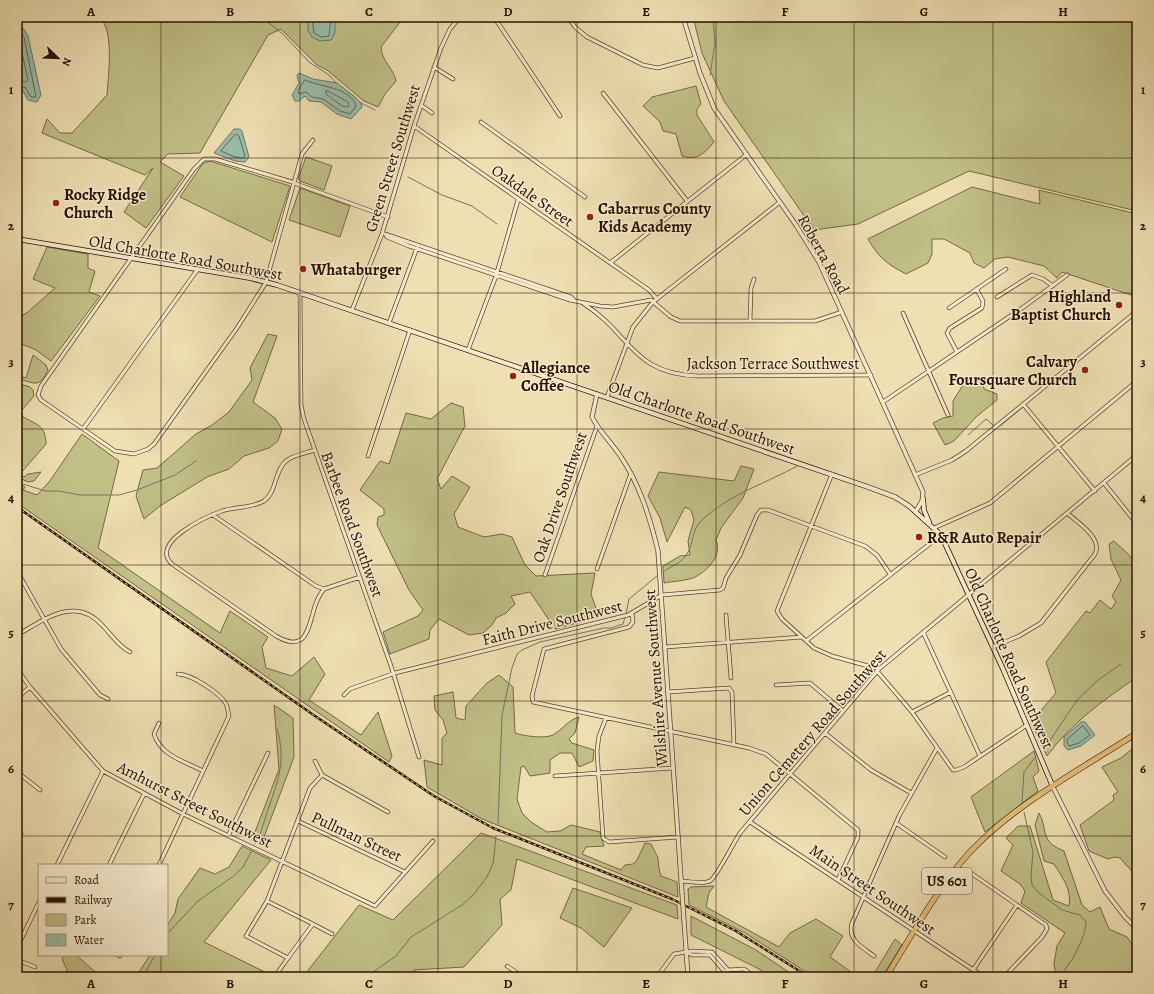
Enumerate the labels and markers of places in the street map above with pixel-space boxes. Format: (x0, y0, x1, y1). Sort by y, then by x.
place label: Rocky Ridge Church (64, 184, 146, 224)
marker: Rocky Ridge Church (51, 198, 61, 208)
place label: Cabarrus County Kids Academy (598, 198, 712, 238)
marker: Cabarrus County Kids Academy (585, 212, 595, 222)
place label: Whataburger (310, 259, 402, 281)
marker: Whataburger (298, 264, 308, 274)
place label: Highland Baptist Church (1011, 286, 1111, 326)
marker: Highland Baptist Church (1114, 300, 1124, 310)
place label: Calvary Foursquare Church (949, 351, 1078, 391)
place label: Allegiance Coffee (520, 357, 590, 397)
marker: Calvary Foursquare Church (1080, 365, 1090, 375)
marker: Allegiance Coffee (508, 371, 518, 381)
place label: R&R Auto Repair (927, 527, 1042, 549)
marker: R&R Auto Repair (914, 532, 924, 542)

